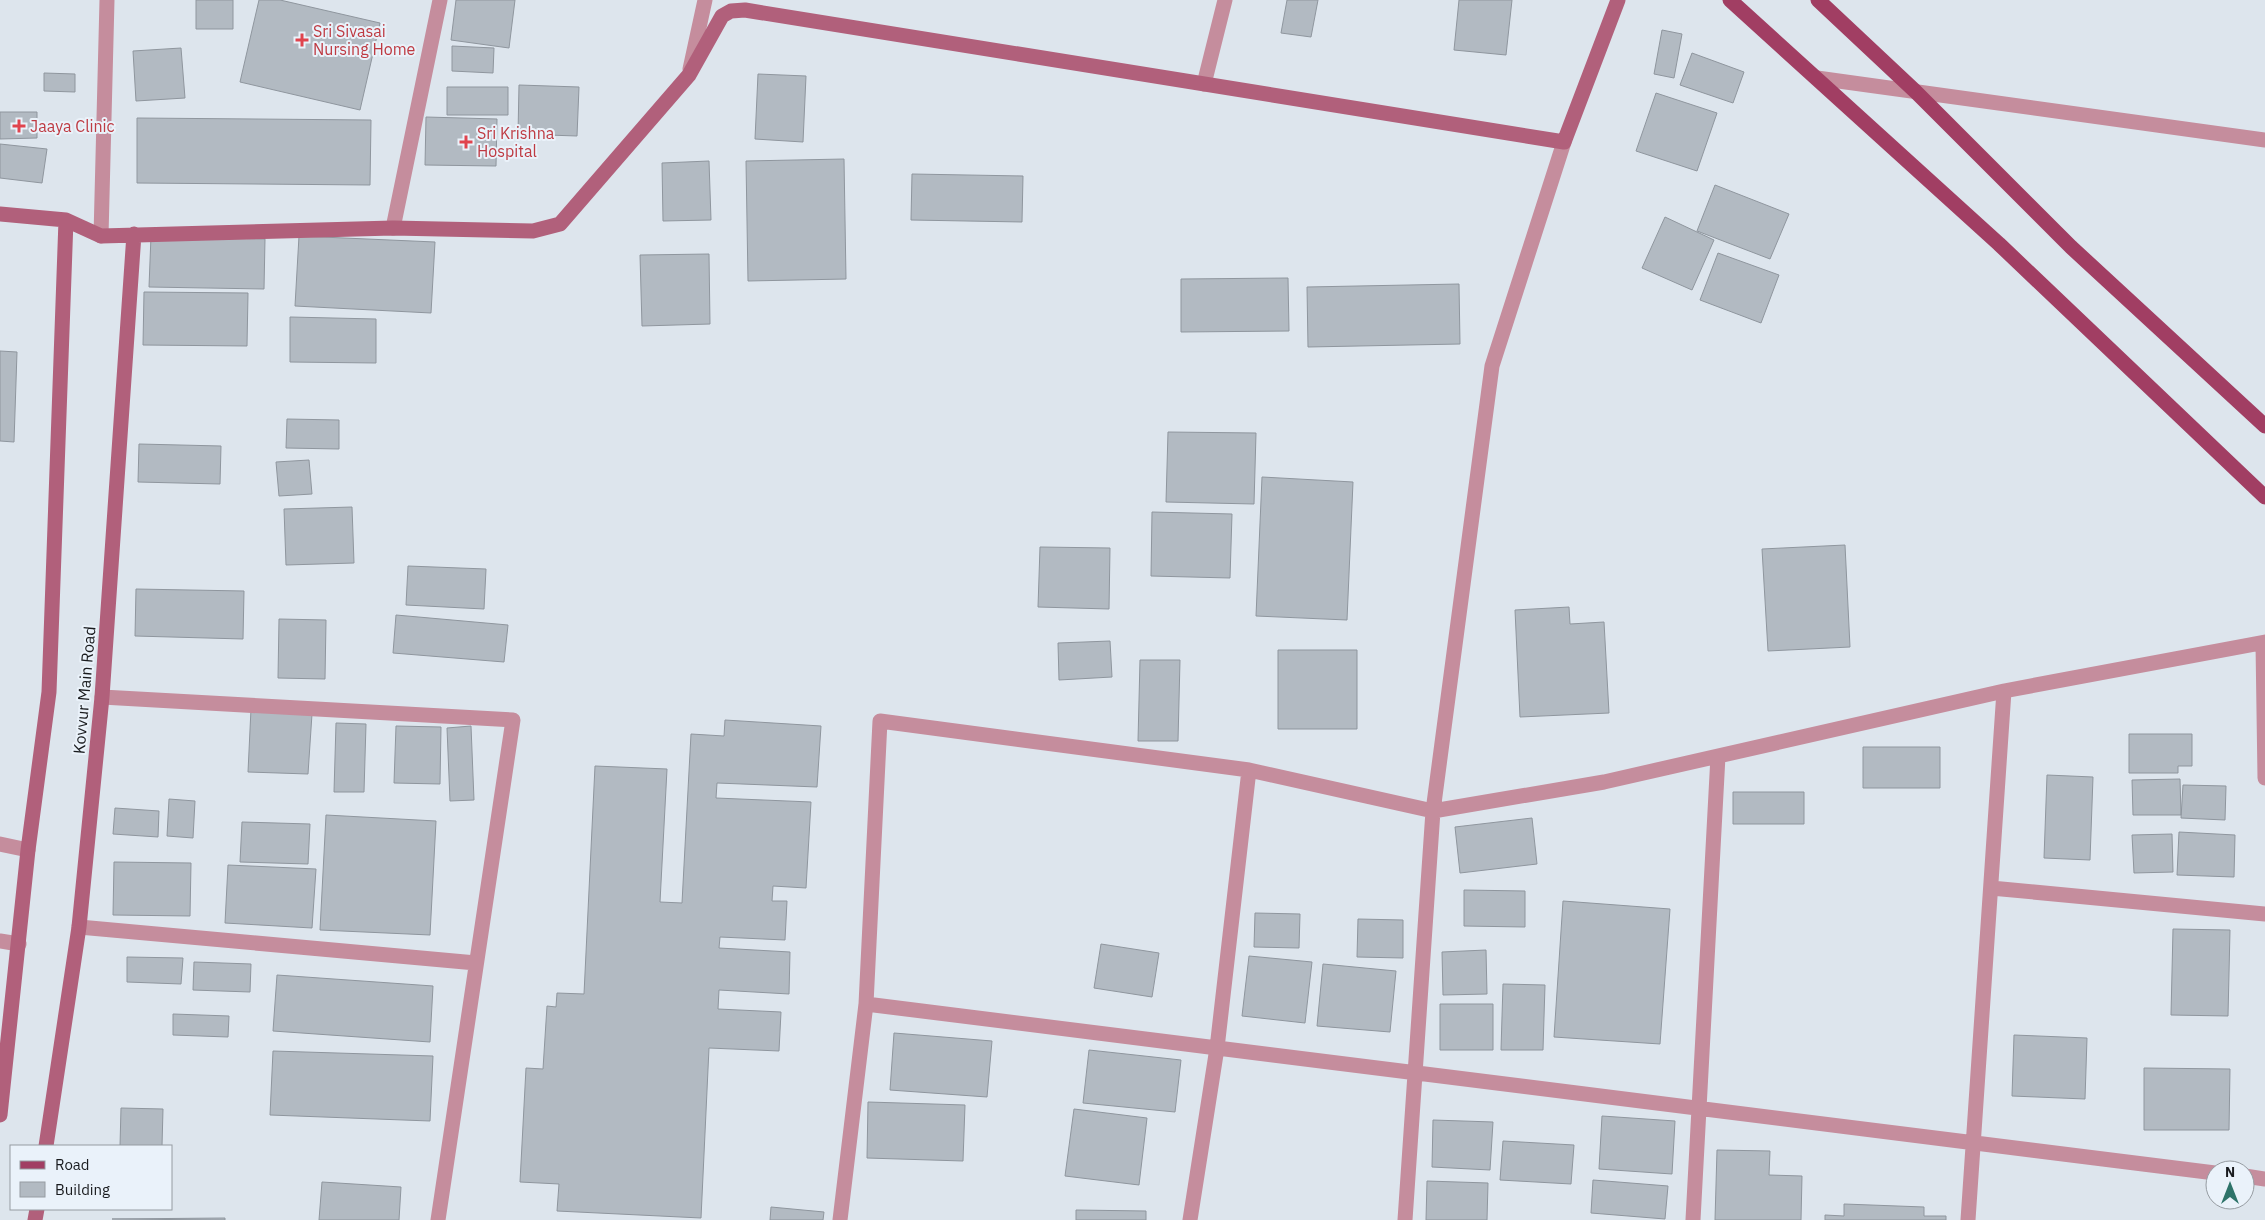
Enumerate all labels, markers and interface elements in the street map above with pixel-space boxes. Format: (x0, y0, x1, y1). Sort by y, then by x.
place label: Sri Sivasai Nursing Home (313, 21, 416, 59)
marker: Sri Sivasai Nursing Home (295, 33, 309, 47)
place label: Jaaya Clinic (30, 116, 115, 136)
marker: Jaaya Clinic (12, 119, 26, 133)
place label: Sri Krishna Hospital (477, 123, 555, 161)
marker: Sri Krishna Hospital (459, 135, 473, 149)
street label: Kovvur Main Road (68, 625, 100, 755)
legend (10, 1145, 172, 1210)
text: Road (55, 1155, 90, 1174)
north arrow (2205, 1160, 2255, 1210)
text: N (2225, 1163, 2235, 1181)
text: Building (55, 1180, 110, 1199)

